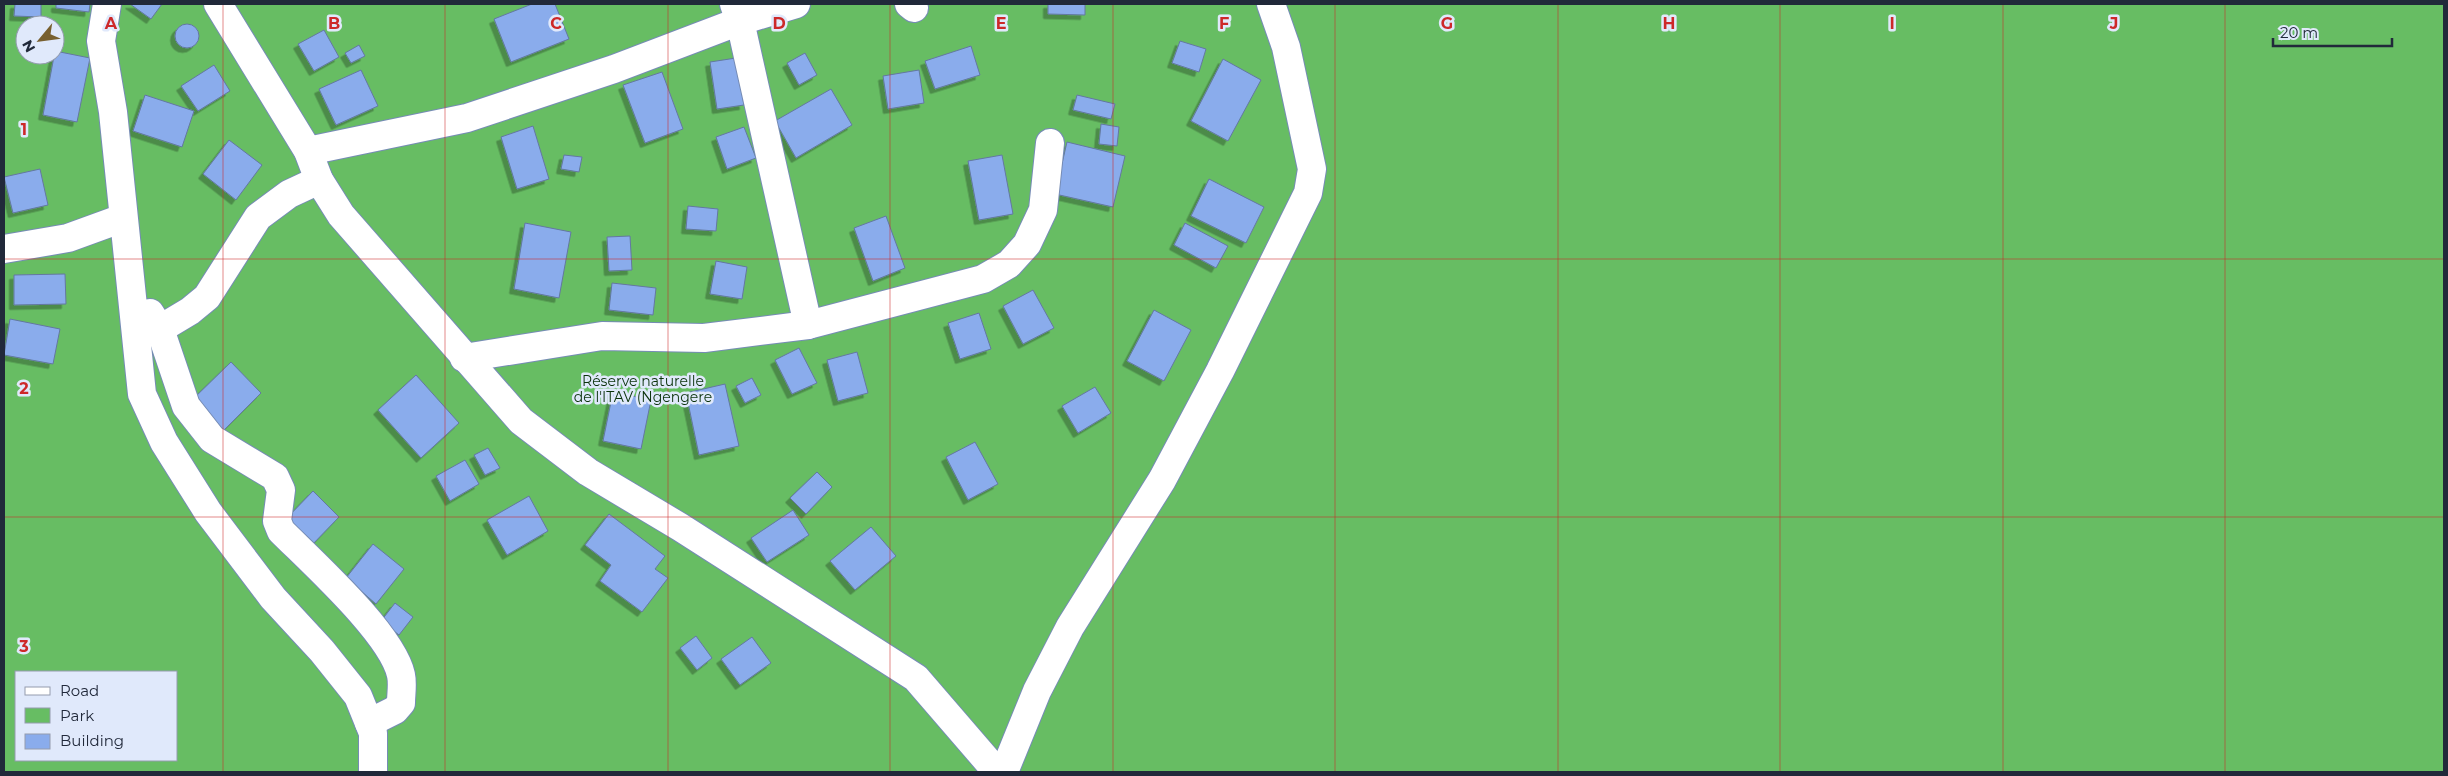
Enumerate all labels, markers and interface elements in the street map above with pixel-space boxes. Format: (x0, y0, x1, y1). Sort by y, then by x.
text: A (104, 14, 118, 33)
text: B (328, 14, 340, 33)
text: C (550, 14, 562, 33)
text: D (772, 14, 786, 33)
text: E (996, 14, 1006, 33)
text: F (1219, 14, 1229, 33)
text: G (1441, 14, 1453, 33)
text: H (1663, 14, 1675, 33)
text: I (1889, 14, 1895, 33)
text: J (2109, 14, 2118, 33)
north arrow (15, 15, 65, 65)
scale bar (2273, 15, 2392, 47)
text: 20 m (2280, 23, 2318, 42)
text: N (18, 37, 39, 56)
text: 1 (21, 120, 27, 139)
park label: Réserve naturelle de l'ITAV (Ngengere (574, 372, 712, 406)
text: 2 (19, 379, 29, 398)
text: 3 (18, 637, 29, 656)
legend (15, 671, 178, 761)
text: Road (60, 681, 99, 700)
text: Park (60, 706, 94, 725)
text: Building (60, 731, 124, 750)

